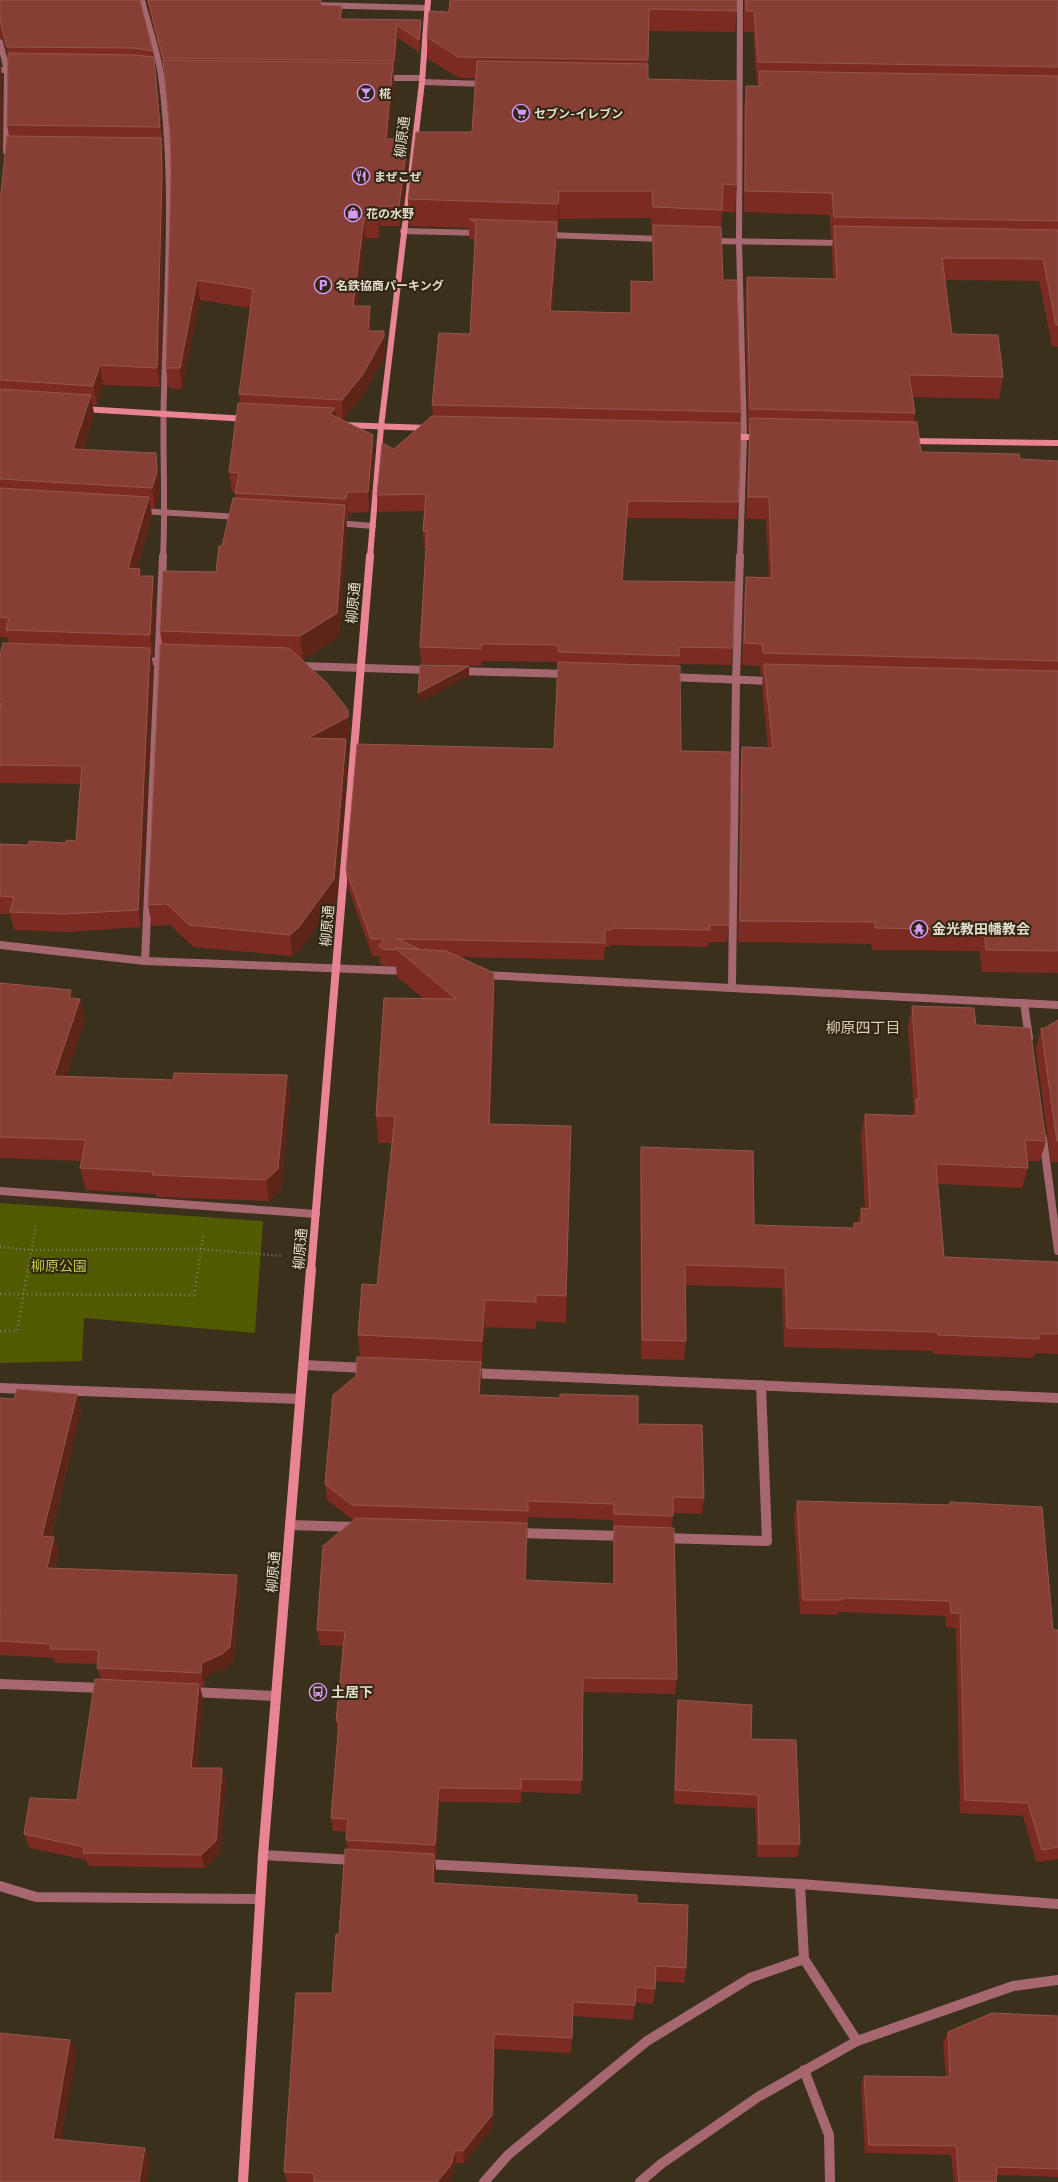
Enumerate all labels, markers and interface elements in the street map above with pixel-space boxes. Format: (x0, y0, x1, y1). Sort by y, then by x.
bar icon: 椛 (356, 83, 376, 103)
place label: 椛 (379, 86, 391, 101)
supermarket icon: セブン-イレブン (511, 103, 531, 123)
place label: セブン-イレブン (534, 106, 623, 121)
street label: 柳原通 (391, 115, 413, 159)
restaurant icon: まぜこぜ (351, 166, 371, 186)
place label: まぜこぜ (374, 169, 422, 184)
shop icon: 花の水野 (343, 203, 363, 223)
place label: 花の水野 (366, 206, 414, 221)
parking icon: 名鉄協商パーキング (313, 275, 333, 295)
place label: 名鉄協商パーキング (336, 278, 444, 293)
street label: 柳原通 (342, 581, 364, 625)
street label: 柳原通 (316, 904, 338, 948)
temple icon: 金光教田幡教会 (909, 919, 929, 939)
place label: 金光教田幡教会 (932, 920, 1030, 938)
district label: 柳原四丁目 (825, 1018, 901, 1037)
street label: 柳原通 (289, 1227, 311, 1271)
park label: 柳原公園 (31, 1257, 87, 1275)
street label: 柳原通 (262, 1550, 284, 1594)
bus stop icon: 土居下 (308, 1682, 328, 1702)
place label: 土居下 (331, 1683, 373, 1701)

